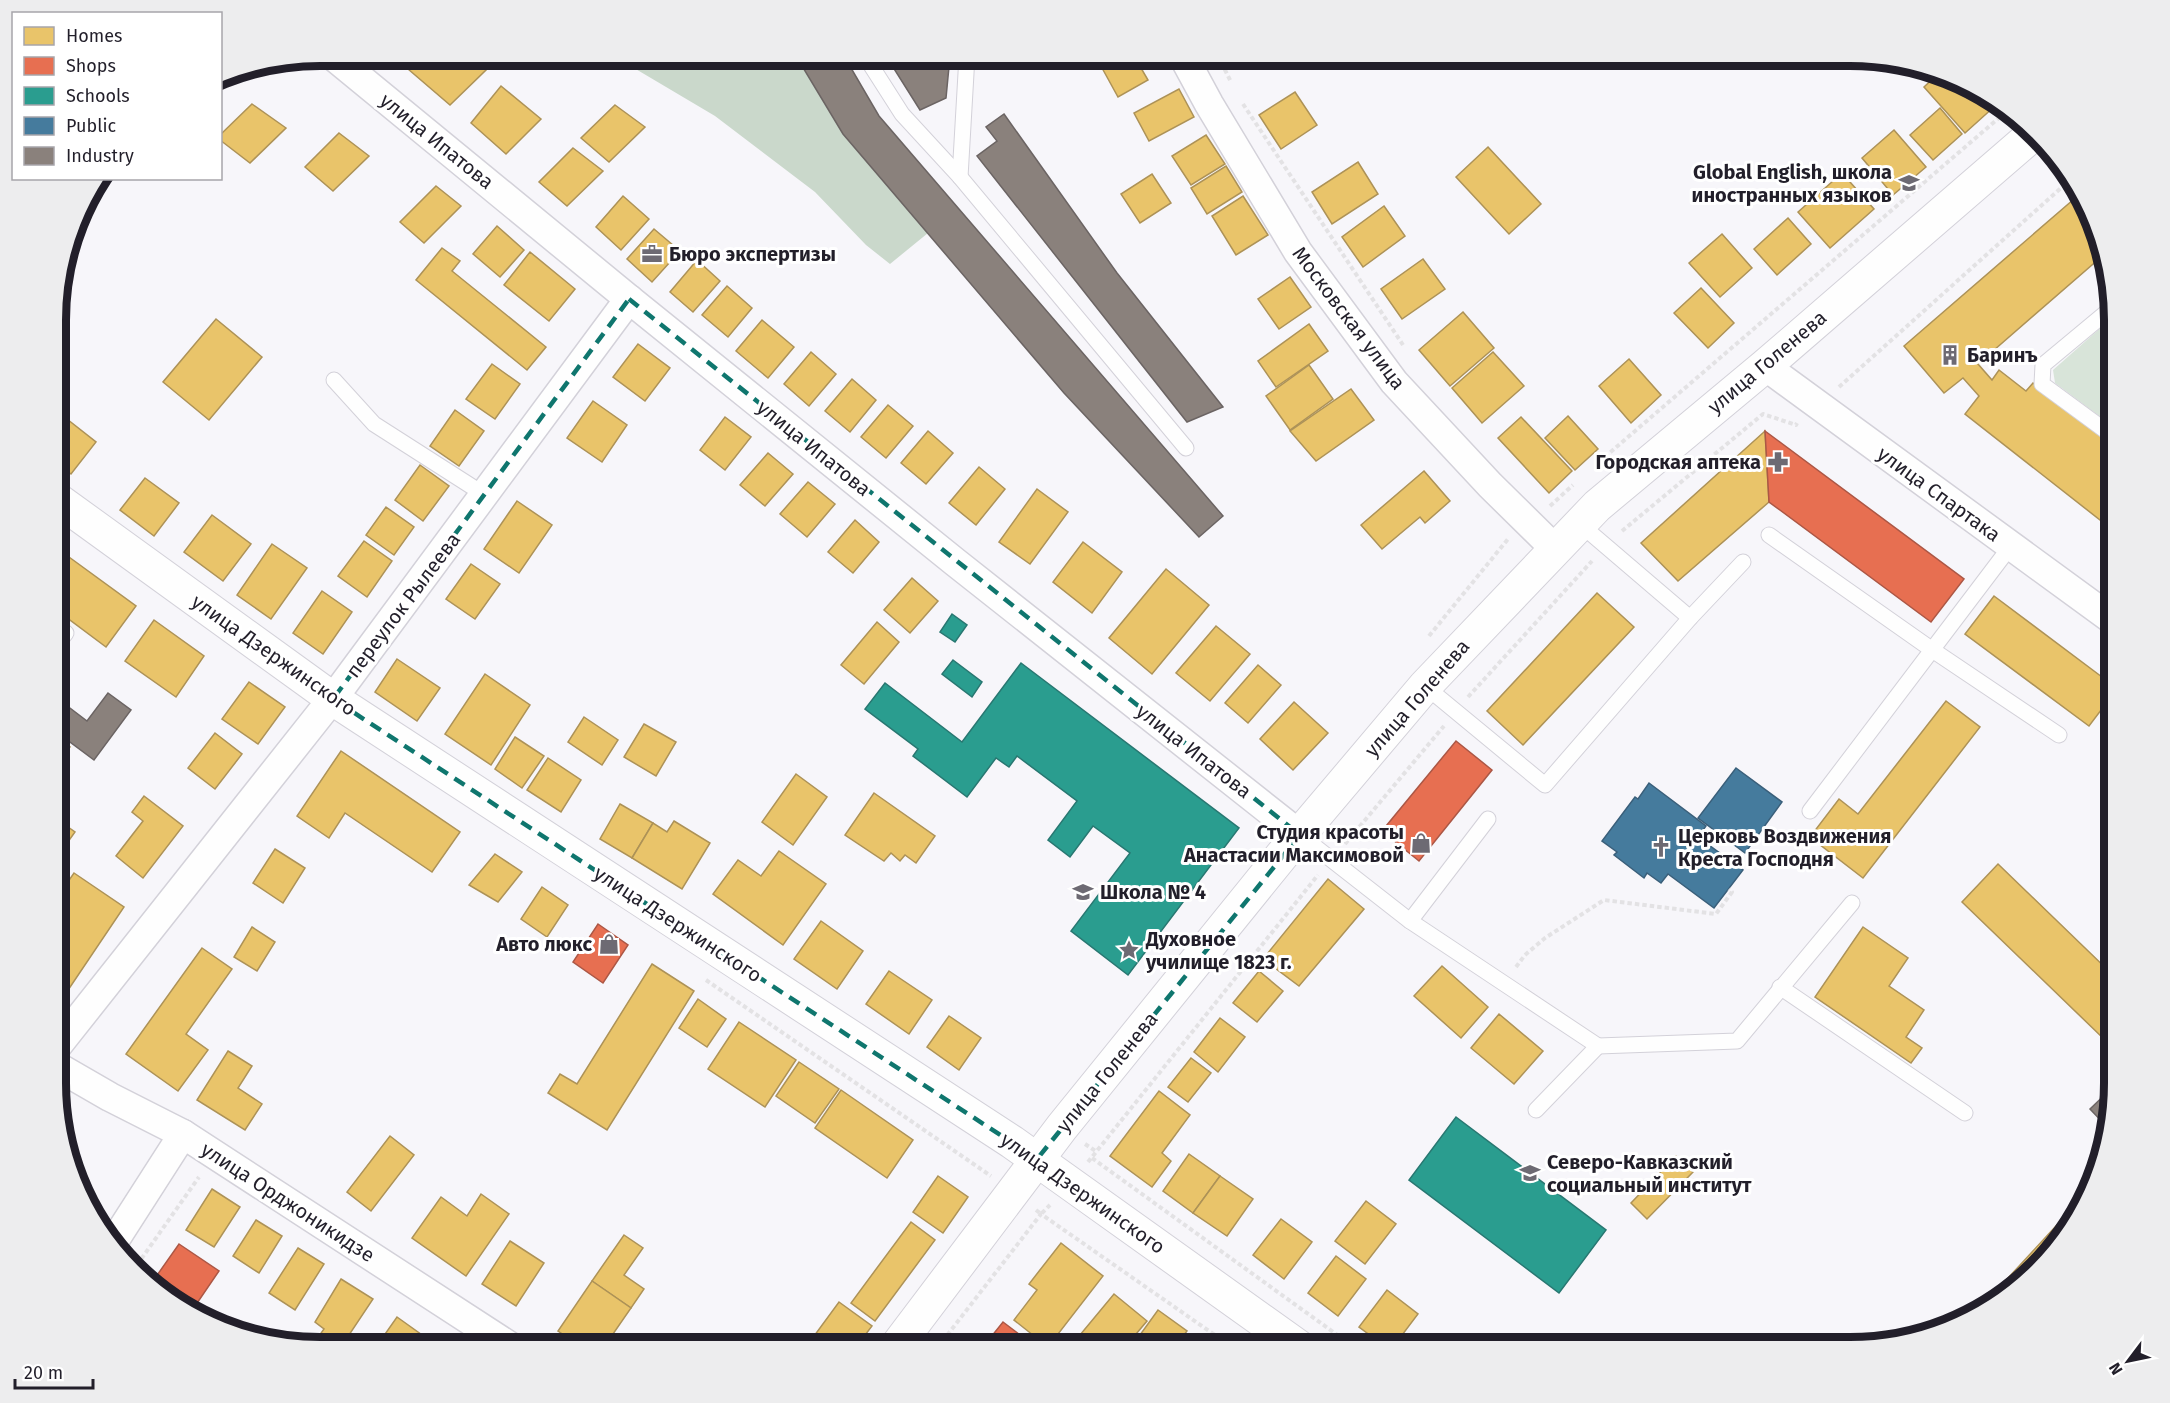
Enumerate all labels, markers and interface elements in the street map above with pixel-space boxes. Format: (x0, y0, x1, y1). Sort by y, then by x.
legend (12, 12, 222, 180)
text: Homes (66, 25, 122, 47)
text: Shops (66, 55, 116, 77)
text: Schools (66, 85, 130, 107)
street label: улица Ипатова (375, 88, 499, 194)
text: Public (66, 115, 116, 137)
text: Industry (66, 145, 134, 167)
place label: Global English, школа иностранных языков (1692, 160, 1892, 207)
school or university icon: Global English, школа иностранных языков (1897, 171, 1921, 195)
office icon: Бюро экспертизы (640, 242, 664, 266)
place label: Бюро экспертизы (669, 242, 836, 266)
street label: Московская улица (1288, 242, 1410, 394)
street label: улица Голенева (1703, 305, 1831, 419)
building icon: Баринъ (1938, 343, 1962, 367)
place label: Баринъ (1967, 343, 2038, 367)
street label: улица Ипатова (752, 395, 876, 501)
street label: улица Спартака (1873, 441, 2005, 547)
place label: Городская аптека (1595, 450, 1761, 474)
pharmacy icon: Городская аптека (1766, 450, 1790, 474)
street label: переулок Рылеева (341, 528, 465, 682)
street label: улица Дзержинского (187, 589, 361, 721)
street label: улица Голенева (1359, 634, 1475, 762)
street label: улица Ипатова (1132, 699, 1256, 803)
place label: Студия красоты Анастасии Максимовой (1183, 820, 1404, 867)
place label: Церковь Воздвижения Креста Господня (1678, 824, 1891, 871)
shop icon: Студия красоты Анастасии Максимовой (1409, 831, 1433, 855)
church icon: Церковь Воздвижения Креста Господня (1649, 835, 1673, 859)
street label: улица Дзержинского (590, 861, 766, 987)
school or university icon: Школа № 4 (1071, 880, 1095, 904)
place label: Школа № 4 (1100, 880, 1206, 904)
place label: Духовное училище 1823 г. (1145, 927, 1292, 974)
place label: Авто люкс (495, 932, 592, 956)
shop icon: Авто люкс (597, 932, 621, 956)
place icon: Духовное училище 1823 г. (1117, 938, 1141, 962)
street label: улица Голенева (1051, 1007, 1163, 1137)
street label: улица Дзержинского (996, 1127, 1170, 1259)
street label: улица Орджоникидзе (197, 1137, 379, 1267)
place label: Северо-Кавказский социальный институт (1547, 1150, 1752, 1197)
school or university icon: Северо-Кавказский социальный институт (1518, 1161, 1542, 1185)
north arrow (2098, 1331, 2158, 1391)
scale bar (15, 1352, 93, 1390)
text: N (2105, 1359, 2127, 1378)
text: 20 m (24, 1362, 63, 1384)

